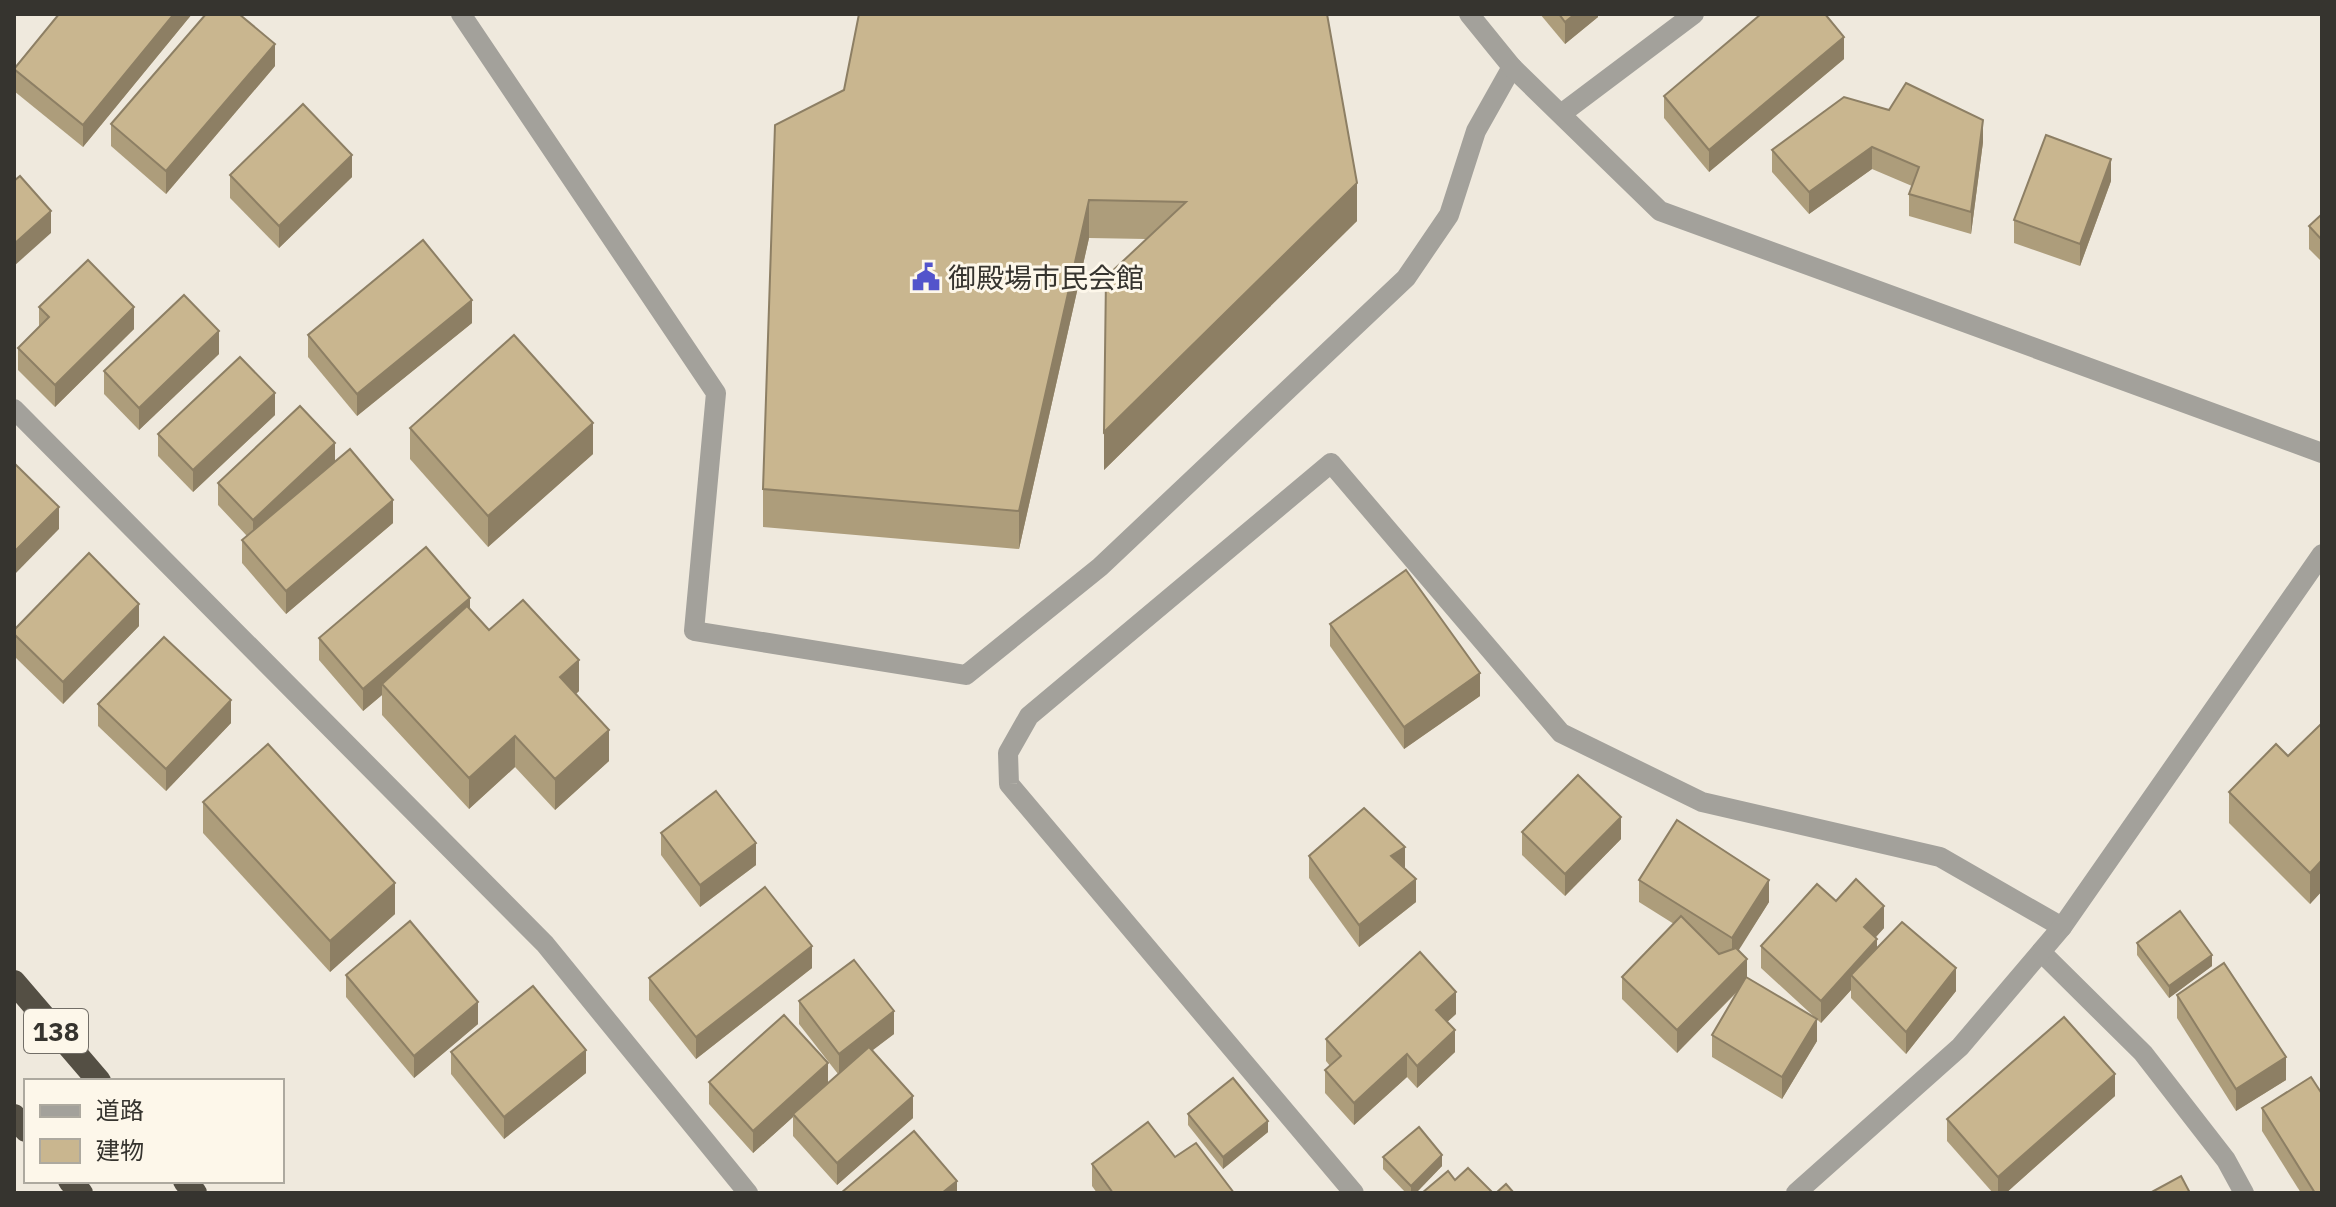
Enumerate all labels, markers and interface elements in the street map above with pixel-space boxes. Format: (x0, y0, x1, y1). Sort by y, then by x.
place label: 御殿場市民会館 (948, 259, 1144, 296)
public building icon: 御殿場市民会館 (911, 262, 941, 292)
road number: 138 (24, 1009, 88, 1053)
legend (24, 1079, 284, 1183)
text: 道路 (96, 1094, 144, 1126)
text: 建物 (96, 1134, 144, 1166)

